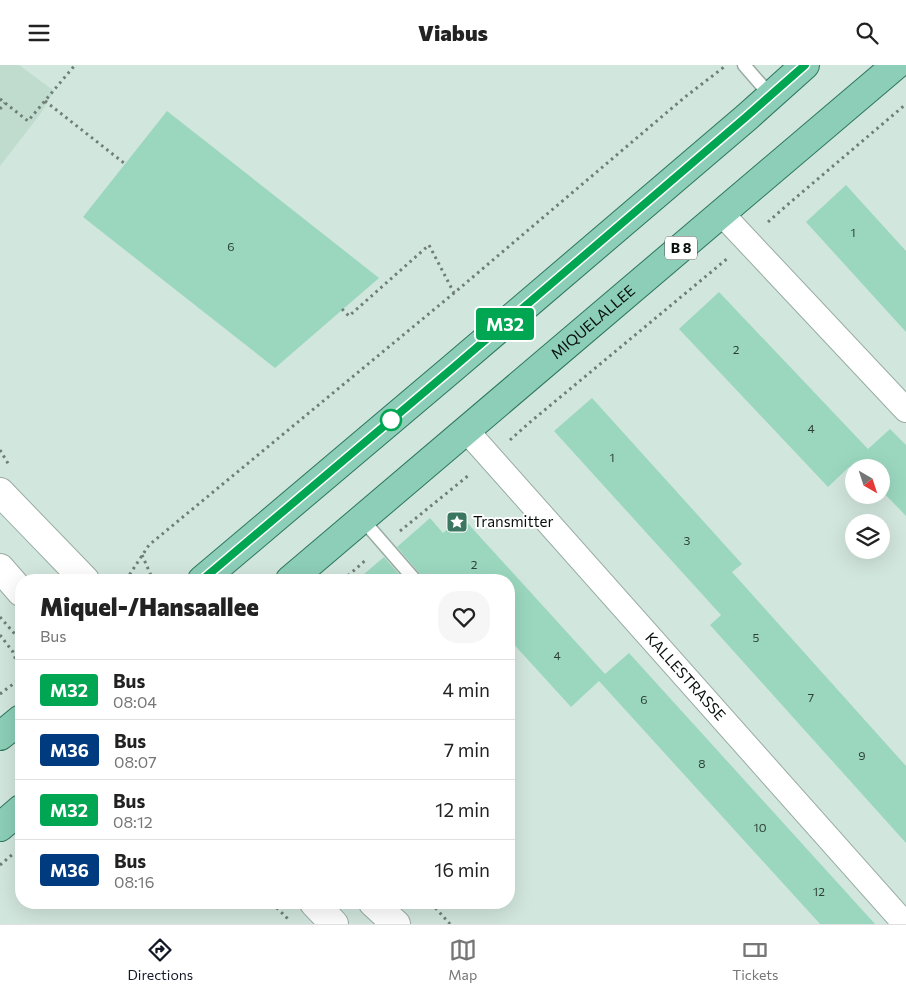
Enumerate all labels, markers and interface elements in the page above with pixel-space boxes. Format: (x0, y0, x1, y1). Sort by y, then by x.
icon: menu (25, 19, 53, 47)
text: Viabus (418, 19, 488, 46)
icon: search (853, 19, 881, 47)
house number: 1 (850, 225, 856, 239)
road number: B 8 (665, 237, 697, 259)
house number: 6 (227, 239, 235, 253)
street label: MIQUELALLEE (547, 281, 638, 362)
line badge: M32 (476, 308, 534, 340)
text: M32 (486, 313, 524, 335)
house number: 2 (733, 342, 740, 356)
unlabelled marker (380, 409, 402, 431)
house number: 4 (807, 421, 815, 435)
house number: 1 (609, 450, 615, 464)
north arrow (845, 459, 890, 504)
map controls (845, 459, 890, 559)
place icon: Transmitter (445, 510, 469, 534)
place label: Transmitter (473, 512, 554, 530)
button: layers (845, 514, 890, 559)
house number: 3 (684, 533, 691, 547)
house number: 2 (471, 557, 478, 571)
button: heart (438, 591, 490, 643)
text: Miquel-/Hansaallee (40, 592, 259, 621)
text: Bus (40, 626, 67, 645)
street label: KALLESTRASSE (642, 628, 730, 724)
house number: 5 (753, 630, 760, 644)
house number: 4 (553, 648, 561, 662)
text: Bus (113, 669, 145, 692)
text: 4 min (443, 678, 490, 701)
text: M32 (50, 679, 88, 701)
house number: 7 (808, 690, 814, 704)
text: 08:04 (113, 692, 157, 711)
house number: 6 (640, 692, 648, 706)
text: Bus (114, 729, 146, 752)
text: 7 min (444, 738, 490, 761)
text: M36 (50, 739, 89, 761)
house number: 9 (858, 748, 866, 762)
text: 08:07 (114, 752, 157, 771)
house number: 8 (698, 756, 706, 770)
text: Bus (113, 789, 145, 812)
text: 12 min (435, 798, 490, 821)
text: M32 (50, 799, 88, 821)
text: 08:12 (113, 812, 153, 831)
house number: 10 (754, 820, 767, 834)
text: Bus (114, 849, 146, 872)
text: 16 min (434, 858, 490, 881)
text: M36 (50, 859, 89, 881)
text: 08:16 (114, 872, 154, 891)
house number: 12 (813, 884, 825, 898)
tab: Directions (128, 936, 193, 983)
tab: Map (448, 936, 477, 983)
tab: Tickets (732, 936, 778, 983)

